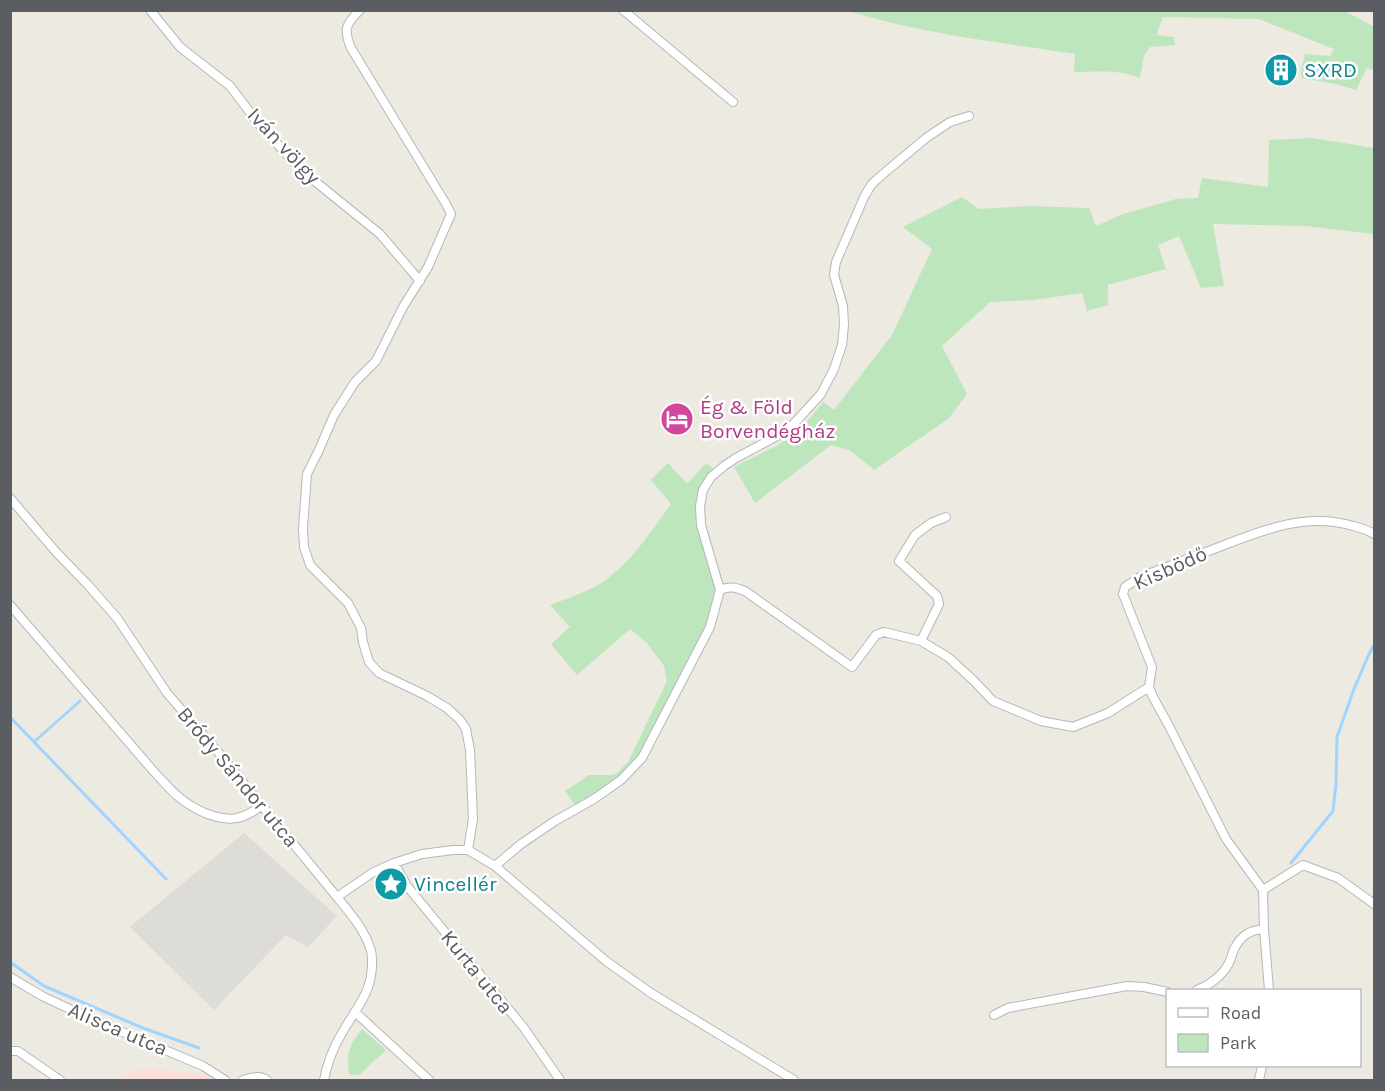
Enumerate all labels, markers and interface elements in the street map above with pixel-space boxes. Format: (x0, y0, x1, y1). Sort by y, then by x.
building icon: SXRD (1263, 52, 1299, 88)
place label: SXRD (1304, 58, 1357, 82)
street label: Iván völgy (243, 103, 326, 189)
place label: Ég & Föld Borvendégház (700, 395, 835, 443)
hotel icon: Ég & Föld Borvendégház (659, 401, 695, 437)
street label: Kisbödő (1130, 541, 1210, 595)
street label: Bródy Sándor utca (172, 702, 304, 852)
place icon: Vincellér (373, 866, 409, 902)
place label: Vincellér (414, 872, 497, 896)
street label: Kurta utca (436, 925, 518, 1019)
legend (1166, 989, 1361, 1067)
street label: Alisca utca (65, 997, 171, 1061)
text: Road (1220, 1002, 1261, 1024)
text: Park (1220, 1032, 1257, 1054)

